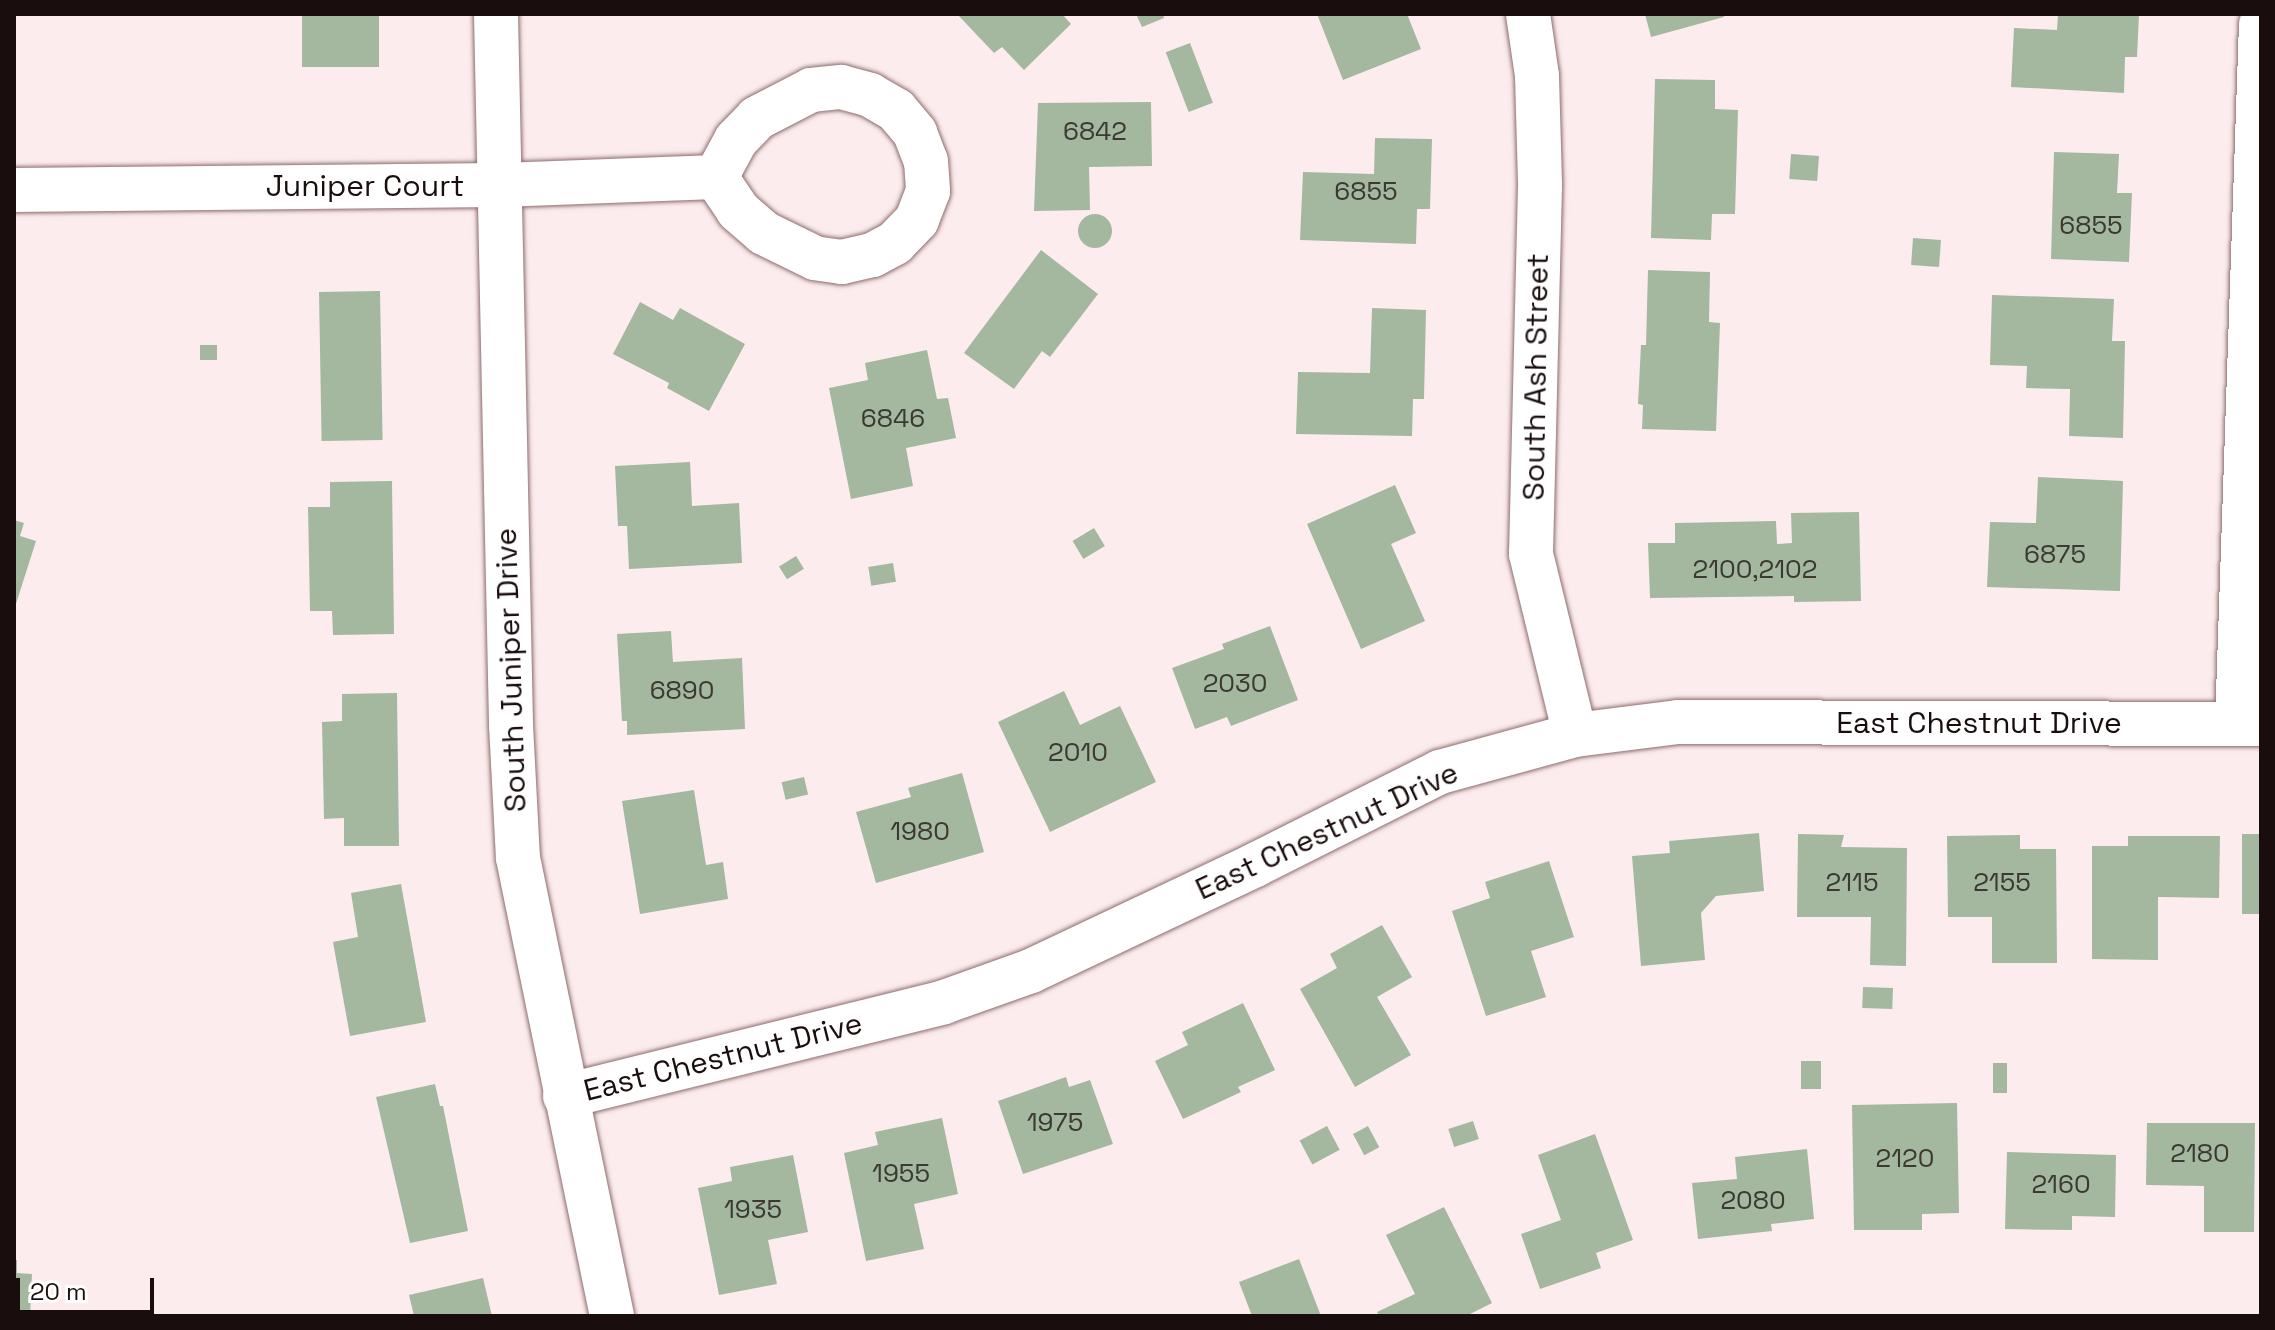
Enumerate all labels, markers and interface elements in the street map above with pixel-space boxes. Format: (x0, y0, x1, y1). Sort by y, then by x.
house number: 6842 (1063, 116, 1127, 148)
street label: Juniper Court (266, 168, 464, 204)
house number: 6855 (1334, 176, 1398, 208)
house number: 6855 (2059, 210, 2123, 242)
street label: South Ash Street (1516, 253, 1556, 501)
house number: 6846 (861, 403, 925, 435)
street label: South Juniper Drive (488, 527, 534, 813)
house number: 6875 (2024, 539, 2086, 571)
house number: 2100,2102 (1693, 554, 1817, 586)
house number: 2030 (1203, 668, 1267, 700)
house number: 6890 (650, 675, 714, 707)
street label: East Chestnut Drive (1836, 705, 2122, 741)
house number: 2010 (1048, 737, 1108, 769)
street label: East Chestnut Drive (1190, 754, 1464, 908)
house number: 1980 (890, 816, 950, 848)
house number: 2115 (1826, 867, 1878, 899)
house number: 2155 (1973, 867, 2031, 899)
street label: East Chestnut Drive (580, 1005, 866, 1109)
house number: 1975 (1027, 1107, 1083, 1139)
house number: 2180 (2170, 1138, 2230, 1170)
house number: 2120 (1876, 1143, 1934, 1175)
house number: 1955 (872, 1158, 930, 1190)
house number: 2160 (2031, 1169, 2091, 1201)
house number: 2080 (1720, 1185, 1786, 1217)
house number: 1935 (724, 1194, 782, 1226)
scale bar (20, 1262, 158, 1312)
text: 20 m (30, 1276, 87, 1307)

